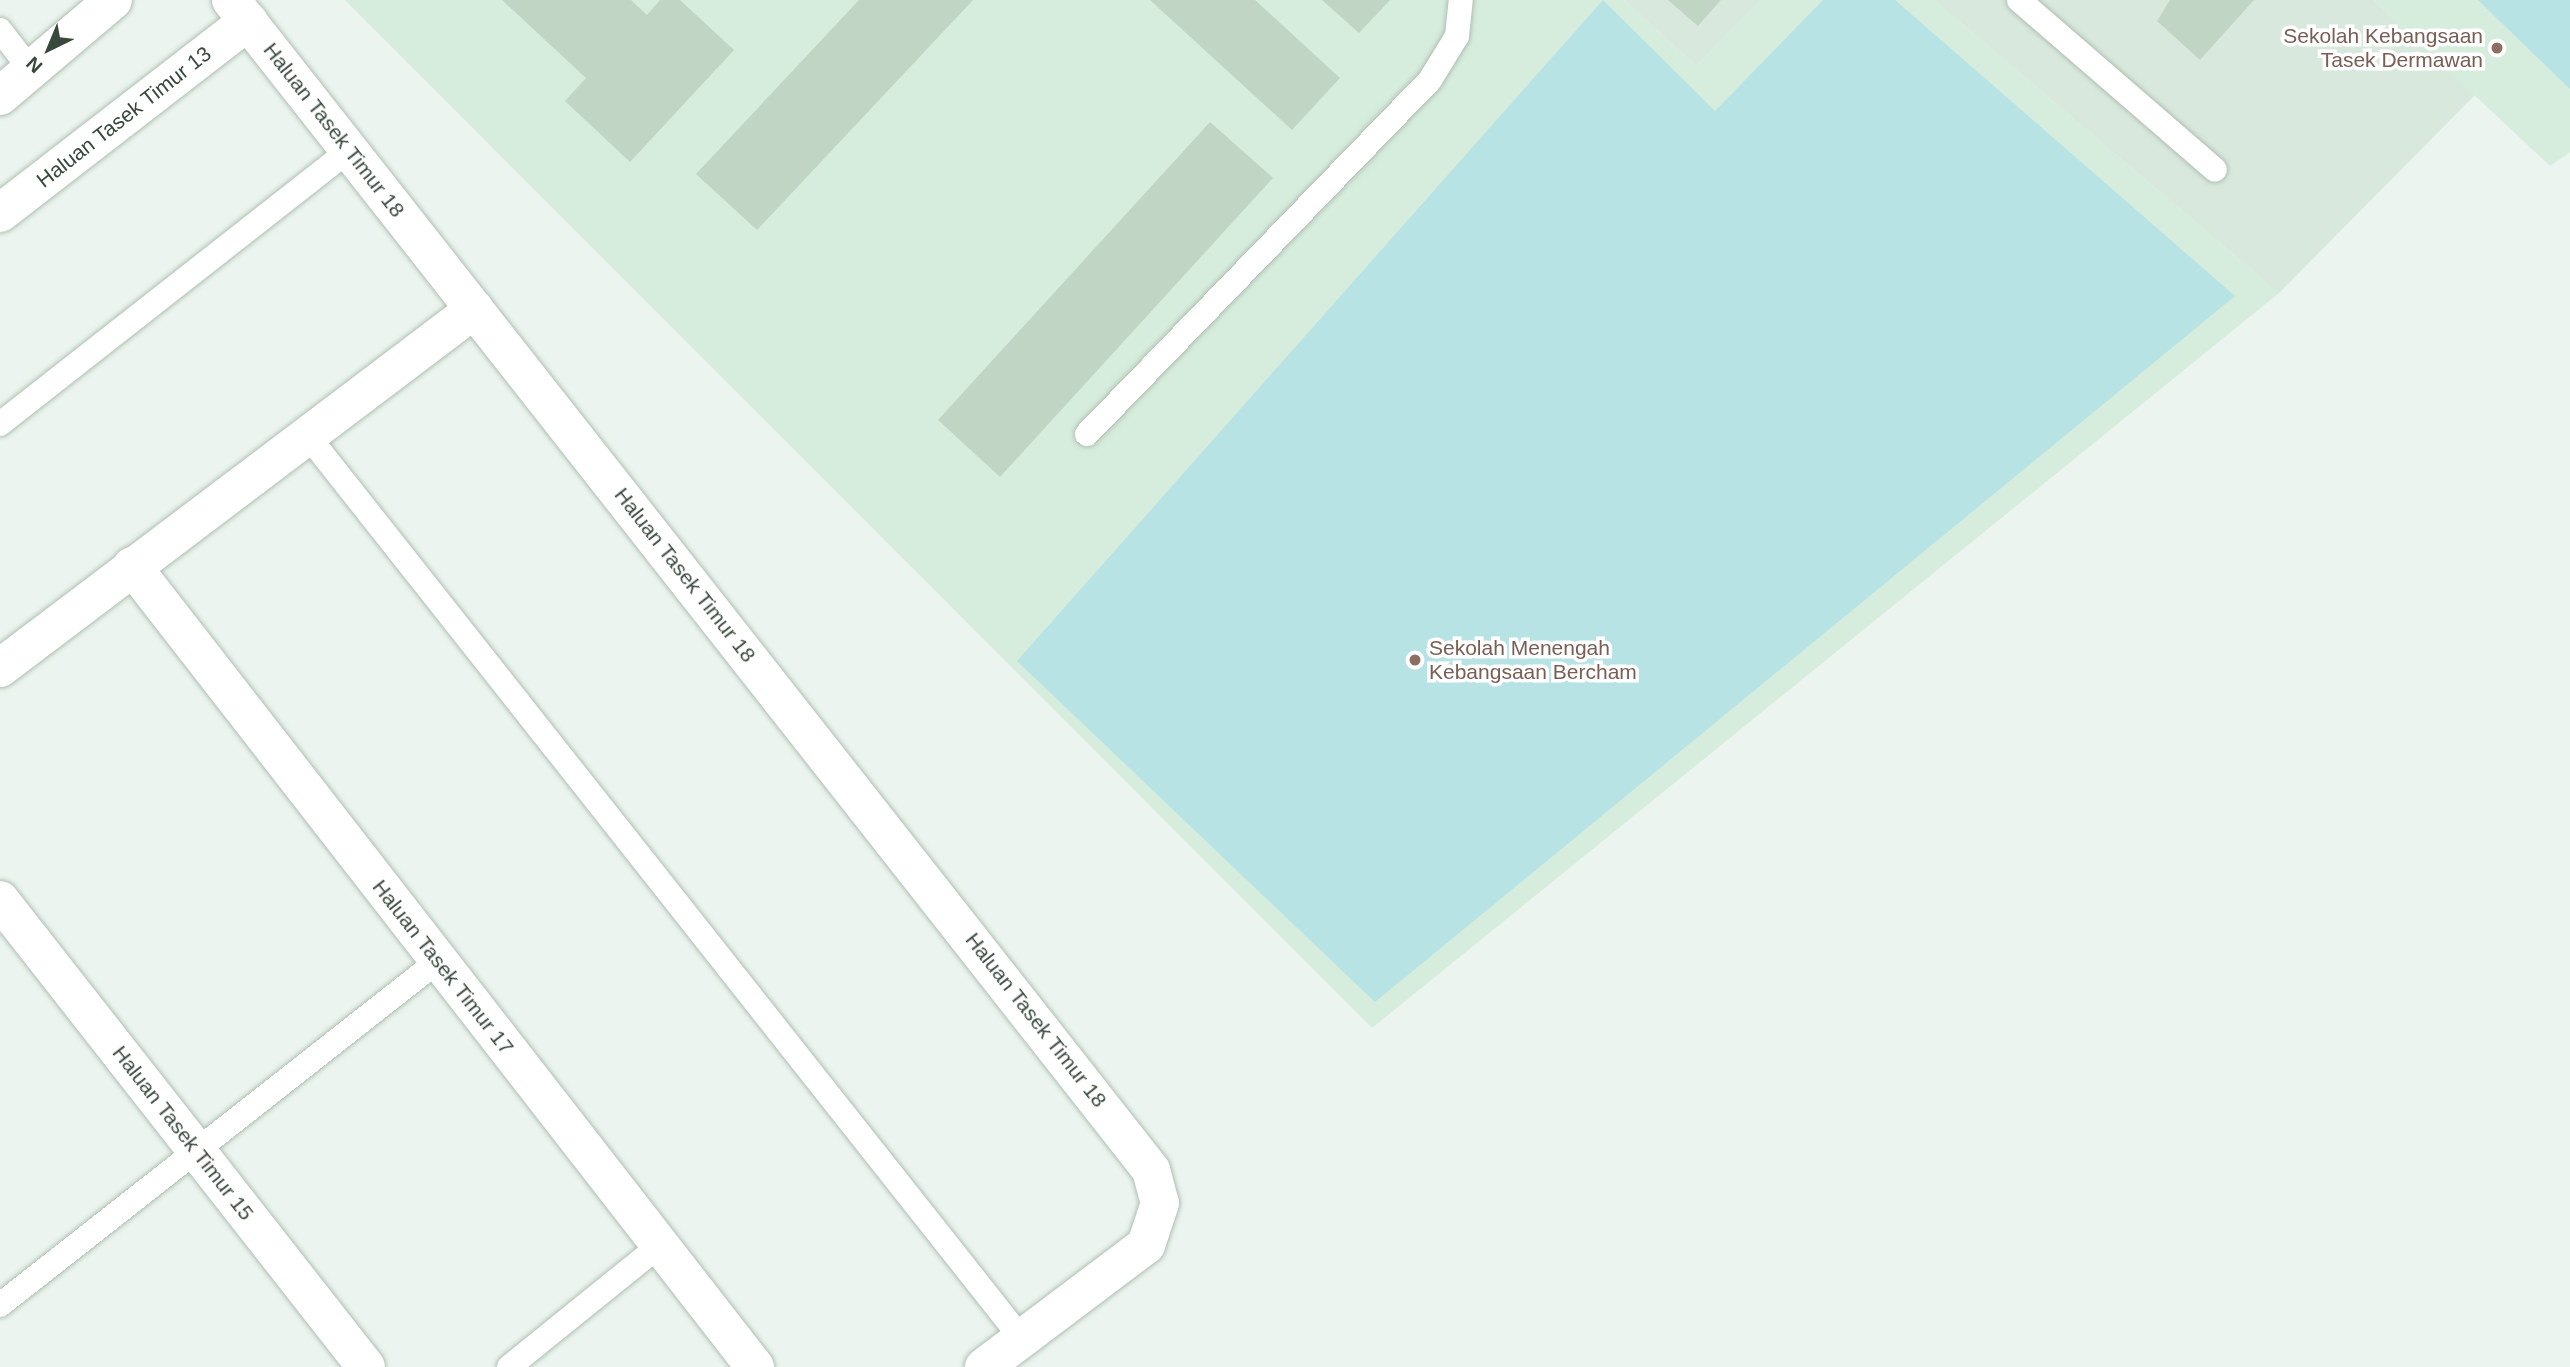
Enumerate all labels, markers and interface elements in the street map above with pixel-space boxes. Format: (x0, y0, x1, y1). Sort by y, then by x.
north arrow (14, 14, 84, 84)
place label: Sekolah Kebangsaan Tasek Dermawan (2283, 23, 2483, 73)
street label: Haluan Tasek Timur 18 (258, 37, 410, 223)
marker: Sekolah Kebangsaan Tasek Dermawan (2489, 40, 2505, 56)
street label: Haluan Tasek Timur 13 (31, 41, 217, 193)
text: N (22, 52, 47, 77)
street label: Haluan Tasek Timur 18 (609, 482, 761, 668)
place label: Sekolah Menengah Kebangsaan Bercham (1429, 635, 1637, 685)
marker: Sekolah Menengah Kebangsaan Bercham (1407, 652, 1423, 668)
street label: Haluan Tasek Timur 17 (367, 874, 519, 1060)
street label: Haluan Tasek Timur 18 (960, 927, 1112, 1113)
street label: Haluan Tasek Timur 15 (107, 1040, 259, 1226)

